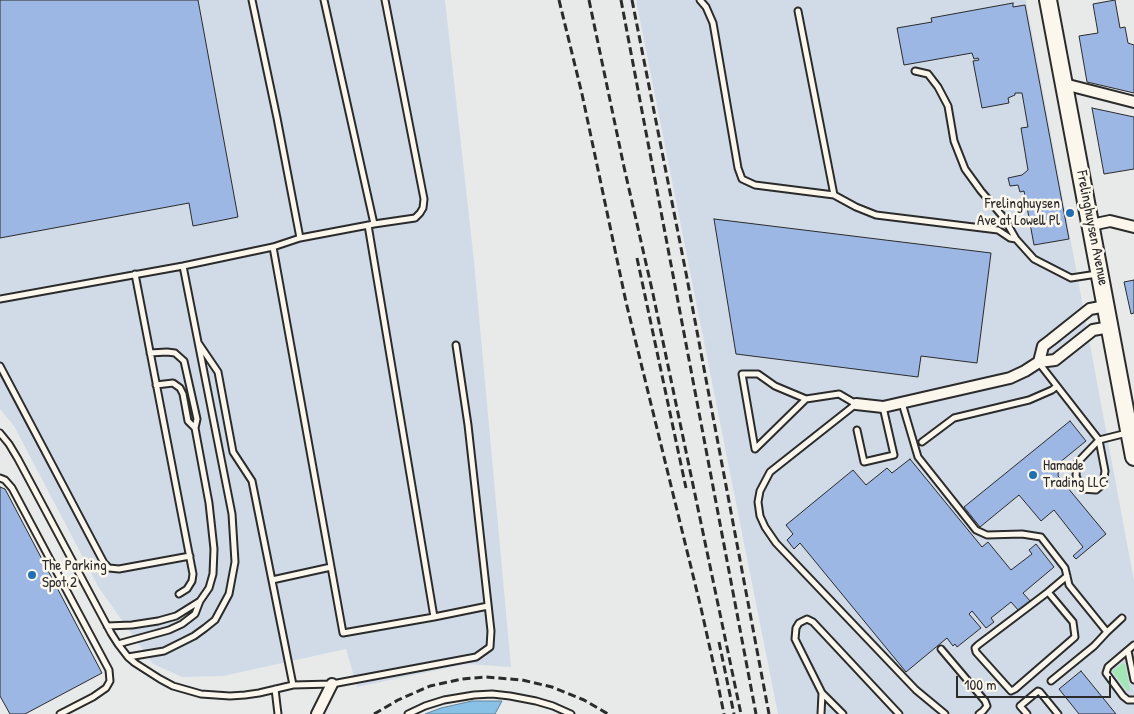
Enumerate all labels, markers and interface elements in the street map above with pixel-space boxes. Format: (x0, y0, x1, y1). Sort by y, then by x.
street label: Frelinghuysen Avenue (1072, 169, 1112, 287)
place label: Frelinghuysen Ave at Lowell Pl (977, 195, 1060, 230)
marker: Frelinghuysen Ave at Lowell Pl (1064, 207, 1076, 219)
place label: Hamade Trading LLC (1043, 457, 1107, 492)
marker: Hamade Trading LLC (1027, 469, 1039, 481)
place label: The Parking Spot 2 (42, 557, 107, 592)
marker: The Parking Spot 2 (26, 569, 38, 581)
scale bar (959, 666, 1114, 698)
text: 100 m (964, 674, 997, 695)

